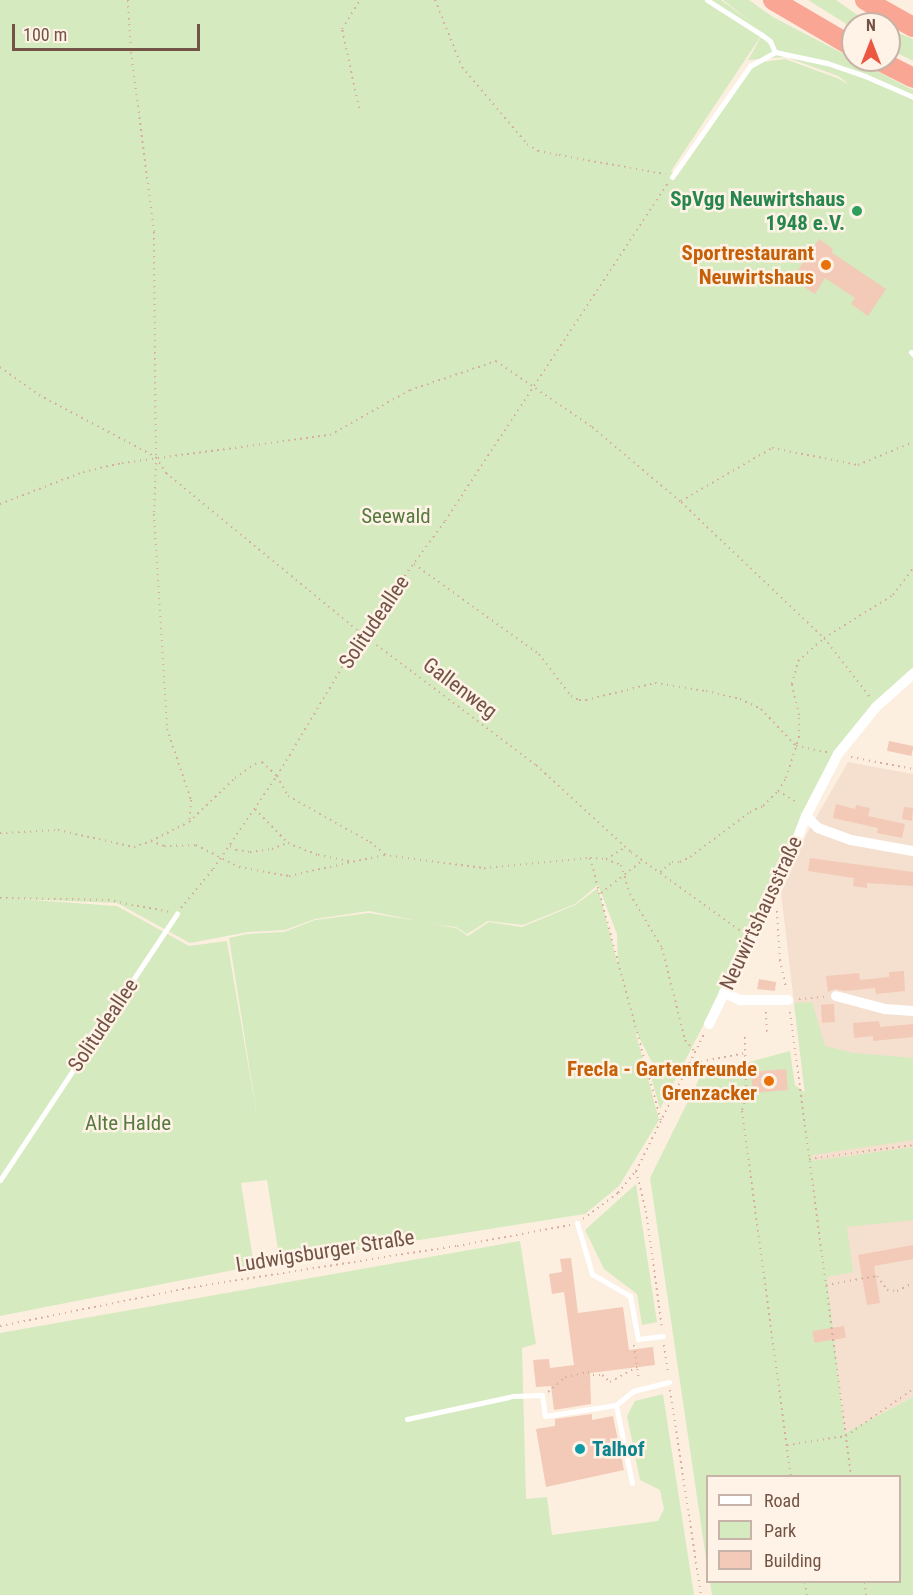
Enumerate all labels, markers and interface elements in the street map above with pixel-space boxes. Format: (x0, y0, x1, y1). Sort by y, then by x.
scale bar (15, 12, 202, 50)
north arrow (841, 12, 901, 72)
text: N (866, 16, 876, 35)
text: 100 m (23, 24, 67, 45)
place label: SpVgg Neuwirtshaus 1948 e.V. (670, 186, 845, 236)
marker: SpVgg Neuwirtshaus 1948 e.V. (850, 204, 864, 218)
place label: Sportrestaurant Neuwirtshaus (682, 240, 814, 290)
marker: Sportrestaurant Neuwirtshaus (819, 258, 833, 272)
park label: Seewald (361, 503, 431, 529)
street label: Solitudeallee (334, 571, 414, 673)
street label: Gallenweg (418, 652, 502, 724)
street label: Neuwirtshausstraße (714, 832, 808, 994)
street label: Solitudeallee (63, 974, 143, 1076)
place label: Frecla - Gartenfreunde Grenzacker (567, 1056, 757, 1106)
marker: Frecla - Gartenfreunde Grenzacker (762, 1074, 776, 1088)
park label: Alte Halde (85, 1110, 171, 1136)
street label: Ludwigsburger Straße (234, 1224, 416, 1278)
place label: Talhof (592, 1436, 645, 1462)
marker: Talhof (573, 1442, 587, 1456)
legend (706, 1475, 901, 1583)
text: Road (764, 1490, 800, 1511)
text: Park (764, 1520, 796, 1541)
text: Building (764, 1550, 821, 1571)

